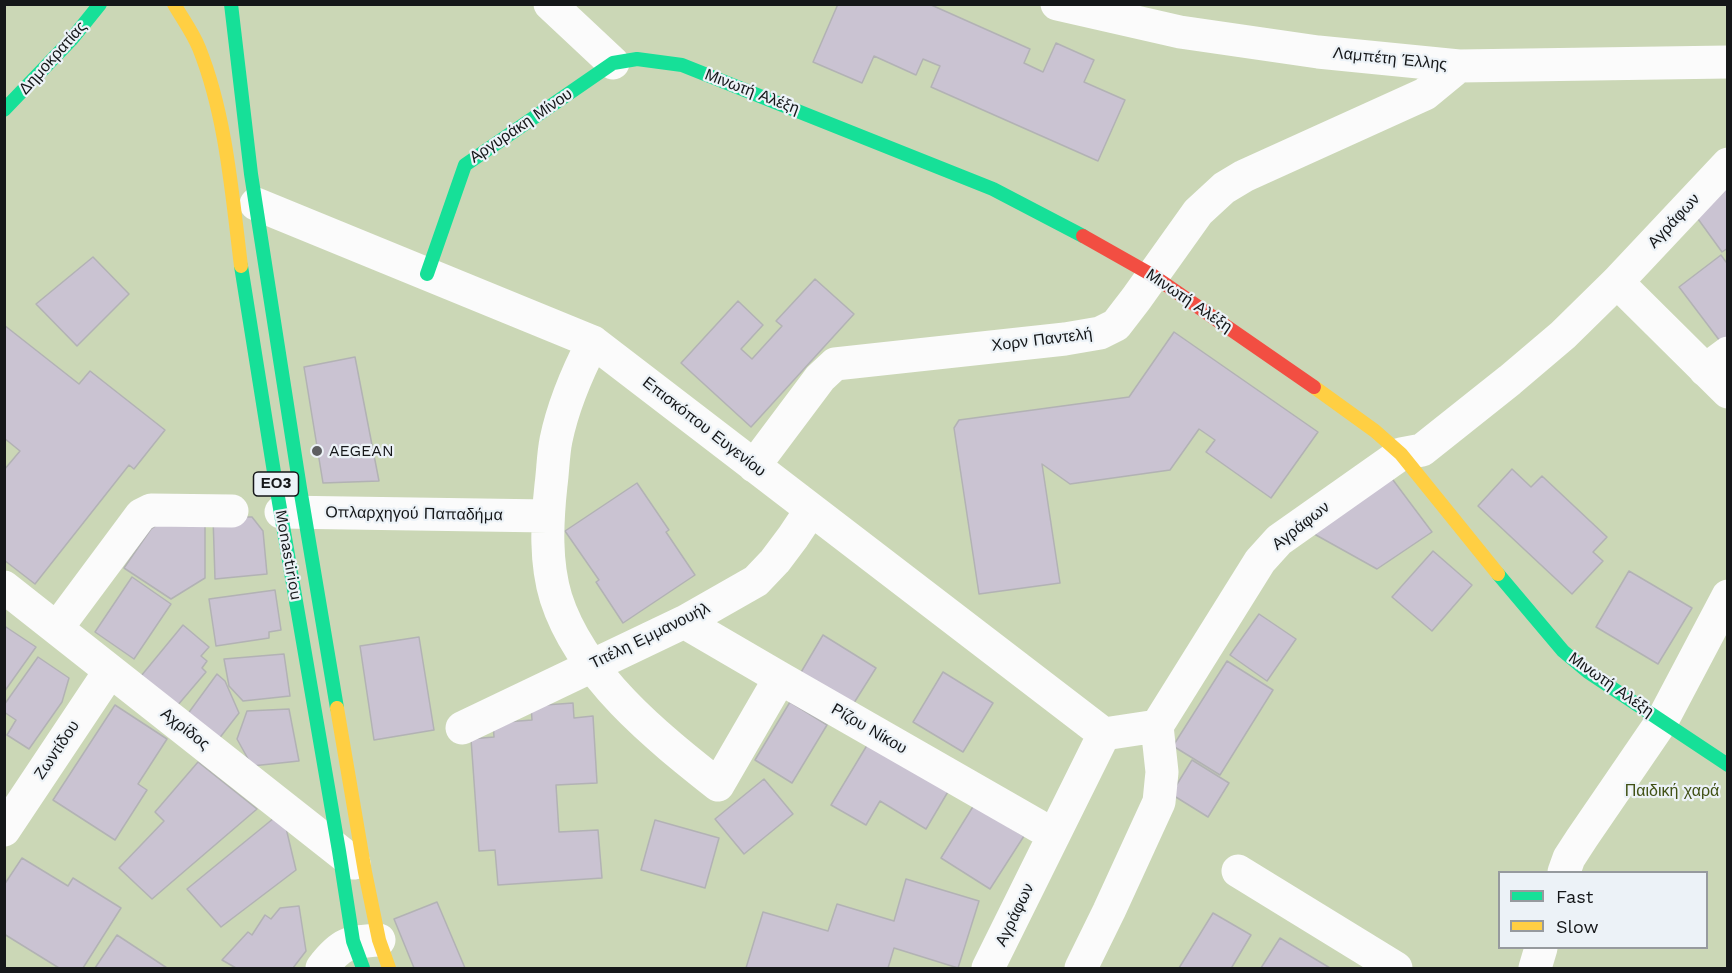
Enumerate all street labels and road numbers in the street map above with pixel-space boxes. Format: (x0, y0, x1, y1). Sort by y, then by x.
street label: Δημοκρατίας (15, 18, 91, 98)
street label: Λαμπέτη Έλλης (1332, 43, 1448, 75)
street label: Μινωτή Αλέξη (702, 65, 802, 119)
street label: Αργυράκη Μίνου (466, 85, 576, 167)
street label: Αγράφων (1644, 190, 1704, 252)
street label: Μινωτή Αλέξη (1142, 265, 1236, 337)
street label: Χορν Παντελή (991, 324, 1093, 356)
street label: Επισκόπου Ευγενίου (639, 373, 769, 481)
road number: ΕΟ3 (254, 472, 298, 496)
street label: Αγράφων (1268, 498, 1334, 554)
street label: Οπλαρχηγού Παπαδήμα (325, 503, 503, 525)
street label: Monastiriou (271, 508, 305, 602)
street label: Τιτέλη Εμμανουήλ (587, 599, 713, 673)
street label: Μινωτή Αλέξη (1565, 649, 1657, 721)
street label: Ρίζου Νίκου (828, 700, 910, 758)
street label: Αχρίδος (157, 704, 213, 754)
street label: Ζωντίδου (30, 717, 84, 783)
street label: Αγράφων (992, 880, 1038, 950)

